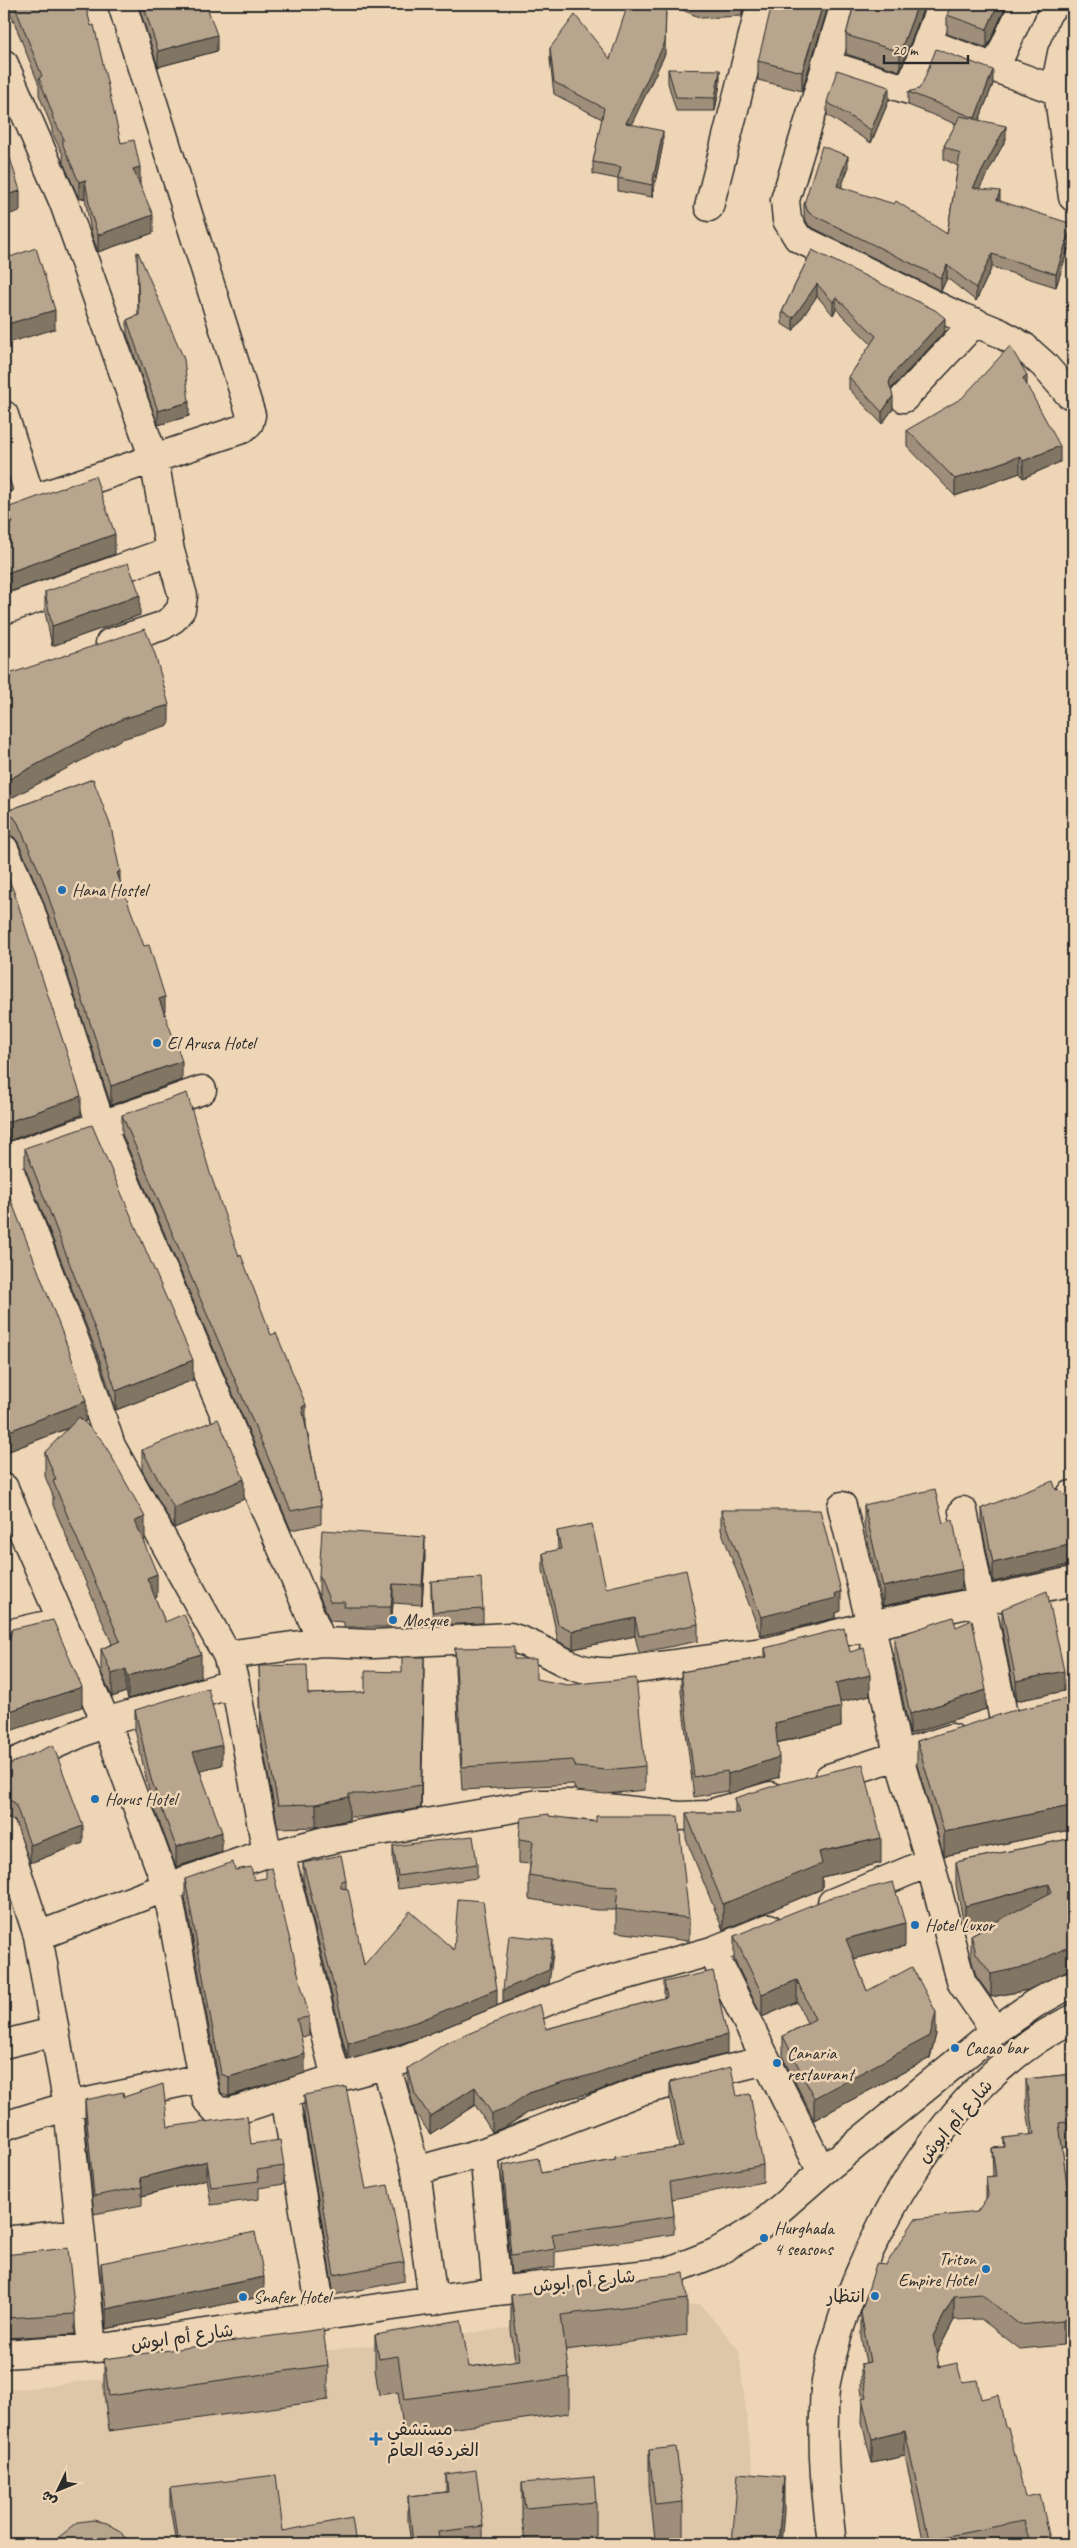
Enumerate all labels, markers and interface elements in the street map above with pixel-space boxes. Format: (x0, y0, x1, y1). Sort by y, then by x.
scale bar (884, 32, 968, 64)
text: 20 m (892, 41, 919, 60)
place label: Hana Hostel (72, 879, 150, 901)
marker: Hana Hostel (56, 884, 68, 896)
place label: El Arusa Hotel (167, 1032, 258, 1054)
marker: El Arusa Hotel (151, 1037, 163, 1049)
place label: Mosque (403, 1609, 449, 1631)
marker: Mosque (387, 1614, 399, 1626)
place label: Horus Hotel (105, 1788, 180, 1810)
marker: Horus Hotel (89, 1793, 101, 1805)
place label: Hotel Luxor (925, 1914, 997, 1936)
marker: Hotel Luxor (909, 1919, 921, 1931)
place label: Cacao bar (965, 2037, 1029, 2059)
place label: Canaria restaurant (787, 2042, 857, 2085)
marker: Cacao bar (949, 2042, 961, 2054)
marker: Canaria restaurant (771, 2057, 783, 2069)
street label: شارع أم ابوش (913, 2075, 999, 2169)
place label: Hurghada 4 seasons (774, 2217, 835, 2260)
marker: Hurghada 4 seasons (758, 2232, 770, 2244)
place label: Triton Empire Hotel (898, 2248, 979, 2291)
marker: Triton Empire Hotel (980, 2263, 992, 2275)
street label: شارع أم ابوش (532, 2265, 637, 2300)
place label: انتظار (825, 2285, 865, 2307)
place label: Snafer Hotel (253, 2286, 334, 2308)
marker: انتظار (869, 2290, 881, 2302)
marker: Snafer Hotel (237, 2291, 249, 2303)
street label: شارع أم ابوش (129, 2319, 235, 2358)
place label: مستشفي الغردقه العام (387, 2418, 479, 2464)
marker: مستشفي الغردقه العام (369, 2432, 383, 2446)
north arrow (32, 2466, 82, 2516)
text: ش (37, 2487, 60, 2510)

